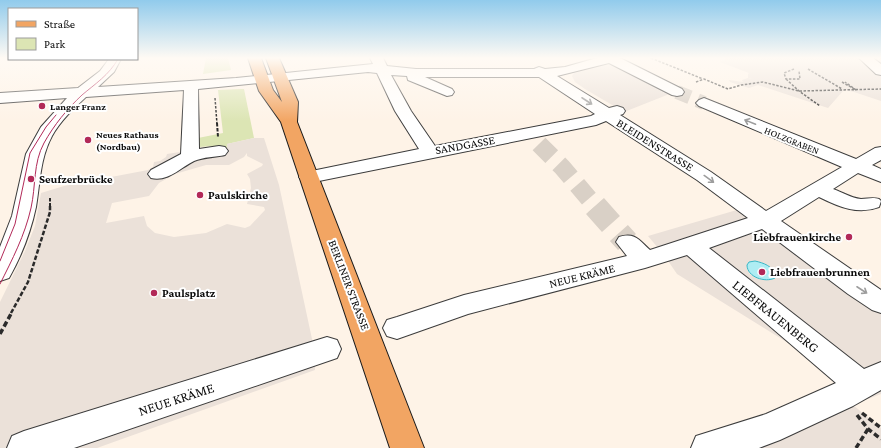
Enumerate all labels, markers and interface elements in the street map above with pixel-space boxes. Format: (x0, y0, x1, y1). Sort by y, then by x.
legend (8, 8, 138, 60)
text: Straße (44, 17, 75, 31)
text: Park (44, 37, 66, 51)
one-way arrow (581, 97, 592, 105)
marker: Langer Franz (37, 101, 47, 111)
place label: Langer Franz (50, 101, 106, 112)
street label: BLEIDENSTRASSE (614, 116, 696, 175)
one-way arrow (744, 118, 756, 125)
street label: HOLZGRABEN (763, 124, 821, 157)
place label: Neues Rathaus (Nordbau) (96, 129, 159, 153)
street label: SANDGASSE (434, 133, 496, 157)
marker: Neues Rathaus (Nordbau) (83, 135, 93, 145)
place label: Seufzerbrücke (39, 172, 113, 186)
marker: Seufzerbrücke (26, 174, 36, 184)
one-way arrow (703, 175, 714, 183)
place label: Paulskirche (208, 188, 268, 202)
marker: Paulskirche (195, 190, 205, 200)
place label: Liebfrauenkirche (753, 230, 841, 244)
marker: Liebfrauenkirche (844, 232, 854, 242)
street label: BERLINER STRASSE (325, 238, 373, 333)
street label: NEUE KRÄME (548, 261, 617, 291)
place label: Liebfrauenbrunnen (770, 265, 870, 279)
marker: Liebfrauenbrunnen (757, 267, 767, 277)
street label: LIEBFRAUENBERG (730, 276, 822, 356)
place label: Paulsplatz (162, 286, 216, 300)
one-way arrow (856, 286, 867, 294)
marker: Paulsplatz (149, 288, 159, 298)
street label: NEUE KRÄME (136, 379, 216, 419)

